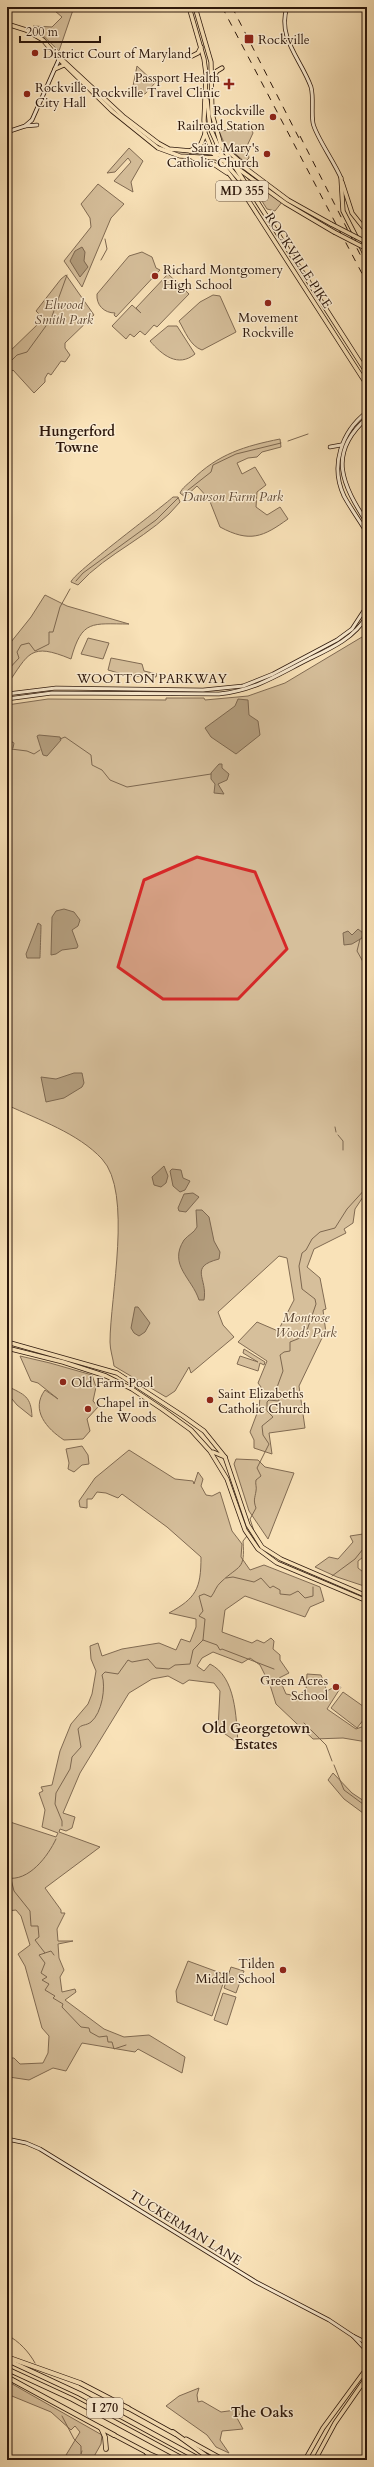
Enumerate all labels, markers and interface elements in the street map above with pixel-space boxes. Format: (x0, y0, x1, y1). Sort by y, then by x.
scale bar (20, 18, 100, 44)
text: 200 m (26, 24, 59, 40)
place label: Rockville (258, 31, 310, 49)
marker: Rockville (243, 33, 255, 45)
place label: District Court of Maryland (43, 45, 191, 63)
marker: District Court of Maryland (30, 48, 40, 58)
place label: Passport Health Rockville Travel Clinic (92, 69, 220, 102)
marker: Passport Health Rockville Travel Clinic (223, 78, 235, 90)
place label: Rockville City Hall (35, 79, 87, 112)
marker: Rockville City Hall (22, 89, 32, 99)
place label: Rockville Railroad Station (177, 102, 266, 135)
marker: Rockville Railroad Station (268, 112, 278, 122)
place label: Saint Mary's Catholic Church (167, 139, 259, 172)
marker: Saint Mary's Catholic Church (262, 149, 272, 159)
road number: MD 355 (216, 181, 268, 201)
street label: ROCKVILLE PIKE (260, 209, 336, 312)
place label: Richard Montgomery High School (163, 261, 283, 294)
marker: Richard Montgomery High School (150, 271, 160, 281)
park label: Elwood Smith Park (35, 296, 94, 329)
marker: Movement Rockville (263, 298, 273, 308)
place label: Movement Rockville (238, 309, 298, 342)
district label: Hungerford Towne (39, 422, 115, 457)
park label: Dawson Farm Park (183, 488, 284, 506)
street label: WOOTTON PARKWAY (76, 670, 228, 688)
park label: Montrose Woods Park (275, 1309, 337, 1342)
place label: Old Farm Pool (71, 1374, 154, 1392)
marker: Old Farm Pool (58, 1377, 68, 1387)
place label: Saint Elizabeths Catholic Church (218, 1385, 310, 1418)
place label: Chapel in the Woods (96, 1394, 156, 1427)
marker: Saint Elizabeths Catholic Church (205, 1395, 215, 1405)
marker: Chapel in the Woods (83, 1404, 93, 1414)
place label: Green Acres School (260, 1672, 329, 1705)
marker: Green Acres School (331, 1682, 341, 1692)
district label: Old Georgetown Estates (202, 1719, 310, 1754)
place label: Tilden Middle School (196, 1955, 276, 1988)
marker: Tilden Middle School (278, 1965, 288, 1975)
street label: TUCKERMAN LANE (126, 2186, 245, 2270)
road number: I 270 (87, 2398, 123, 2418)
district label: The Oaks (231, 2403, 293, 2422)

